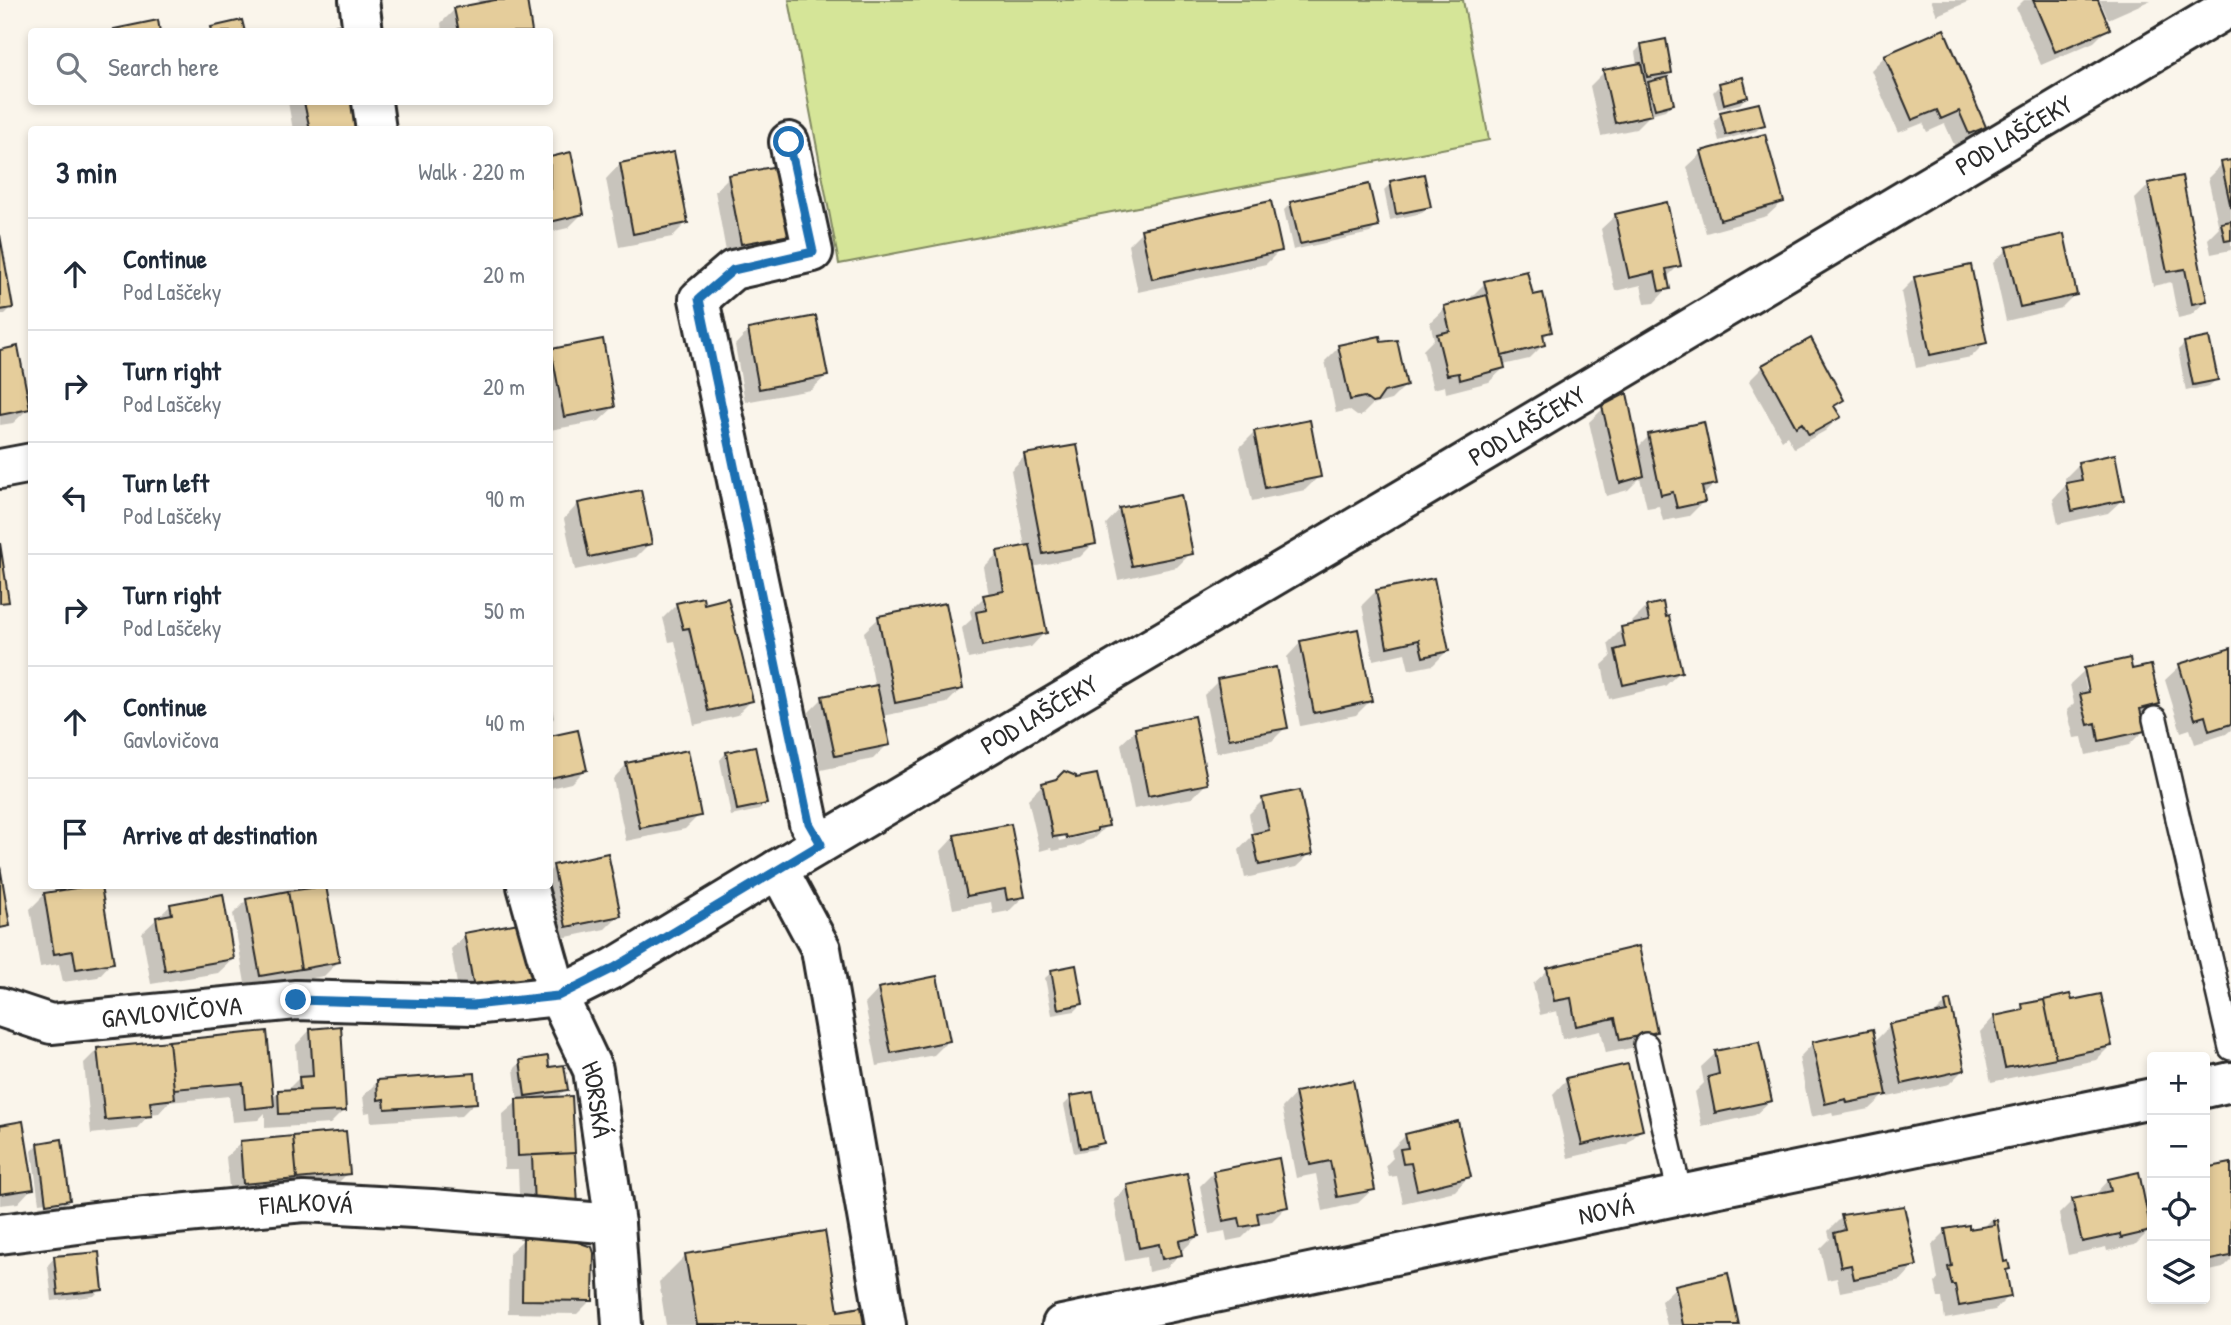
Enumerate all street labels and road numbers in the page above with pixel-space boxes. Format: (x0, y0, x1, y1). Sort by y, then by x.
street label: POD LAŠČEKY (1949, 86, 2079, 183)
street label: POD LAŠČEKY (1462, 377, 1592, 474)
street label: POD LAŠČEKY (974, 666, 1104, 762)
street label: GAVLOVIČOVA (100, 987, 244, 1036)
street label: HORSKÁ (574, 1055, 621, 1140)
street label: FIALKOVÁ (257, 1184, 354, 1223)
street label: NOVÁ (1575, 1187, 1637, 1233)

